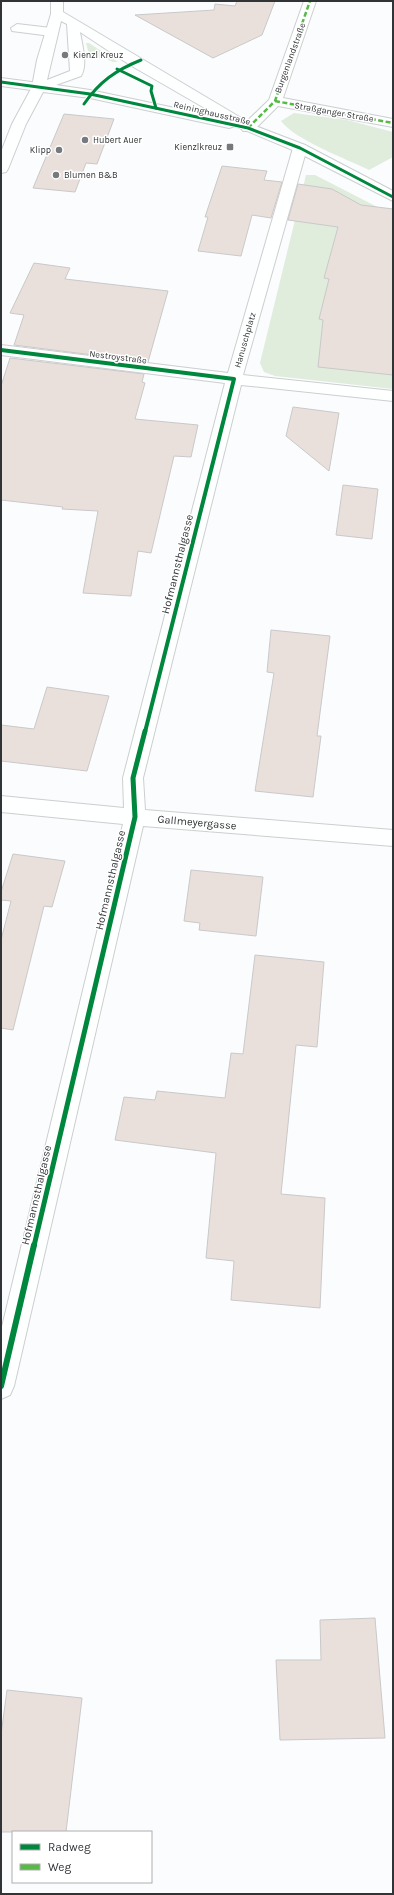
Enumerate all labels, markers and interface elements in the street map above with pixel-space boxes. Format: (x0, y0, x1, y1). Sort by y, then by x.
street label: Burgenlandstraße (273, 21, 307, 94)
marker: Kienzl Kreuz (60, 50, 70, 60)
place label: Kienzl Kreuz (73, 50, 123, 60)
street label: Reininghausstraße (173, 99, 252, 127)
street label: Straßganger Straße (294, 100, 375, 124)
marker: Hubert Auer (80, 135, 90, 145)
place label: Hubert Auer (93, 135, 142, 145)
place label: Kienzlkreuz (174, 142, 222, 152)
marker: Kienzlkreuz (225, 142, 235, 152)
place label: Klipp (30, 145, 51, 155)
marker: Klipp (54, 145, 64, 155)
marker: Blumen B&B (51, 170, 61, 180)
place label: Blumen B&B (64, 170, 118, 180)
street label: Hanuschplatz (232, 311, 258, 369)
street label: Nestroystraße (89, 349, 148, 366)
street label: Hofmannsthalgasse (159, 513, 196, 615)
street label: Gallmeyergasse (157, 813, 237, 832)
street label: Hofmannsthalgasse (93, 829, 128, 931)
street label: Hofmannsthalgasse (19, 1144, 54, 1246)
legend (12, 1831, 152, 1883)
text: Radweg (48, 1840, 91, 1854)
text: Weg (48, 1860, 72, 1874)

